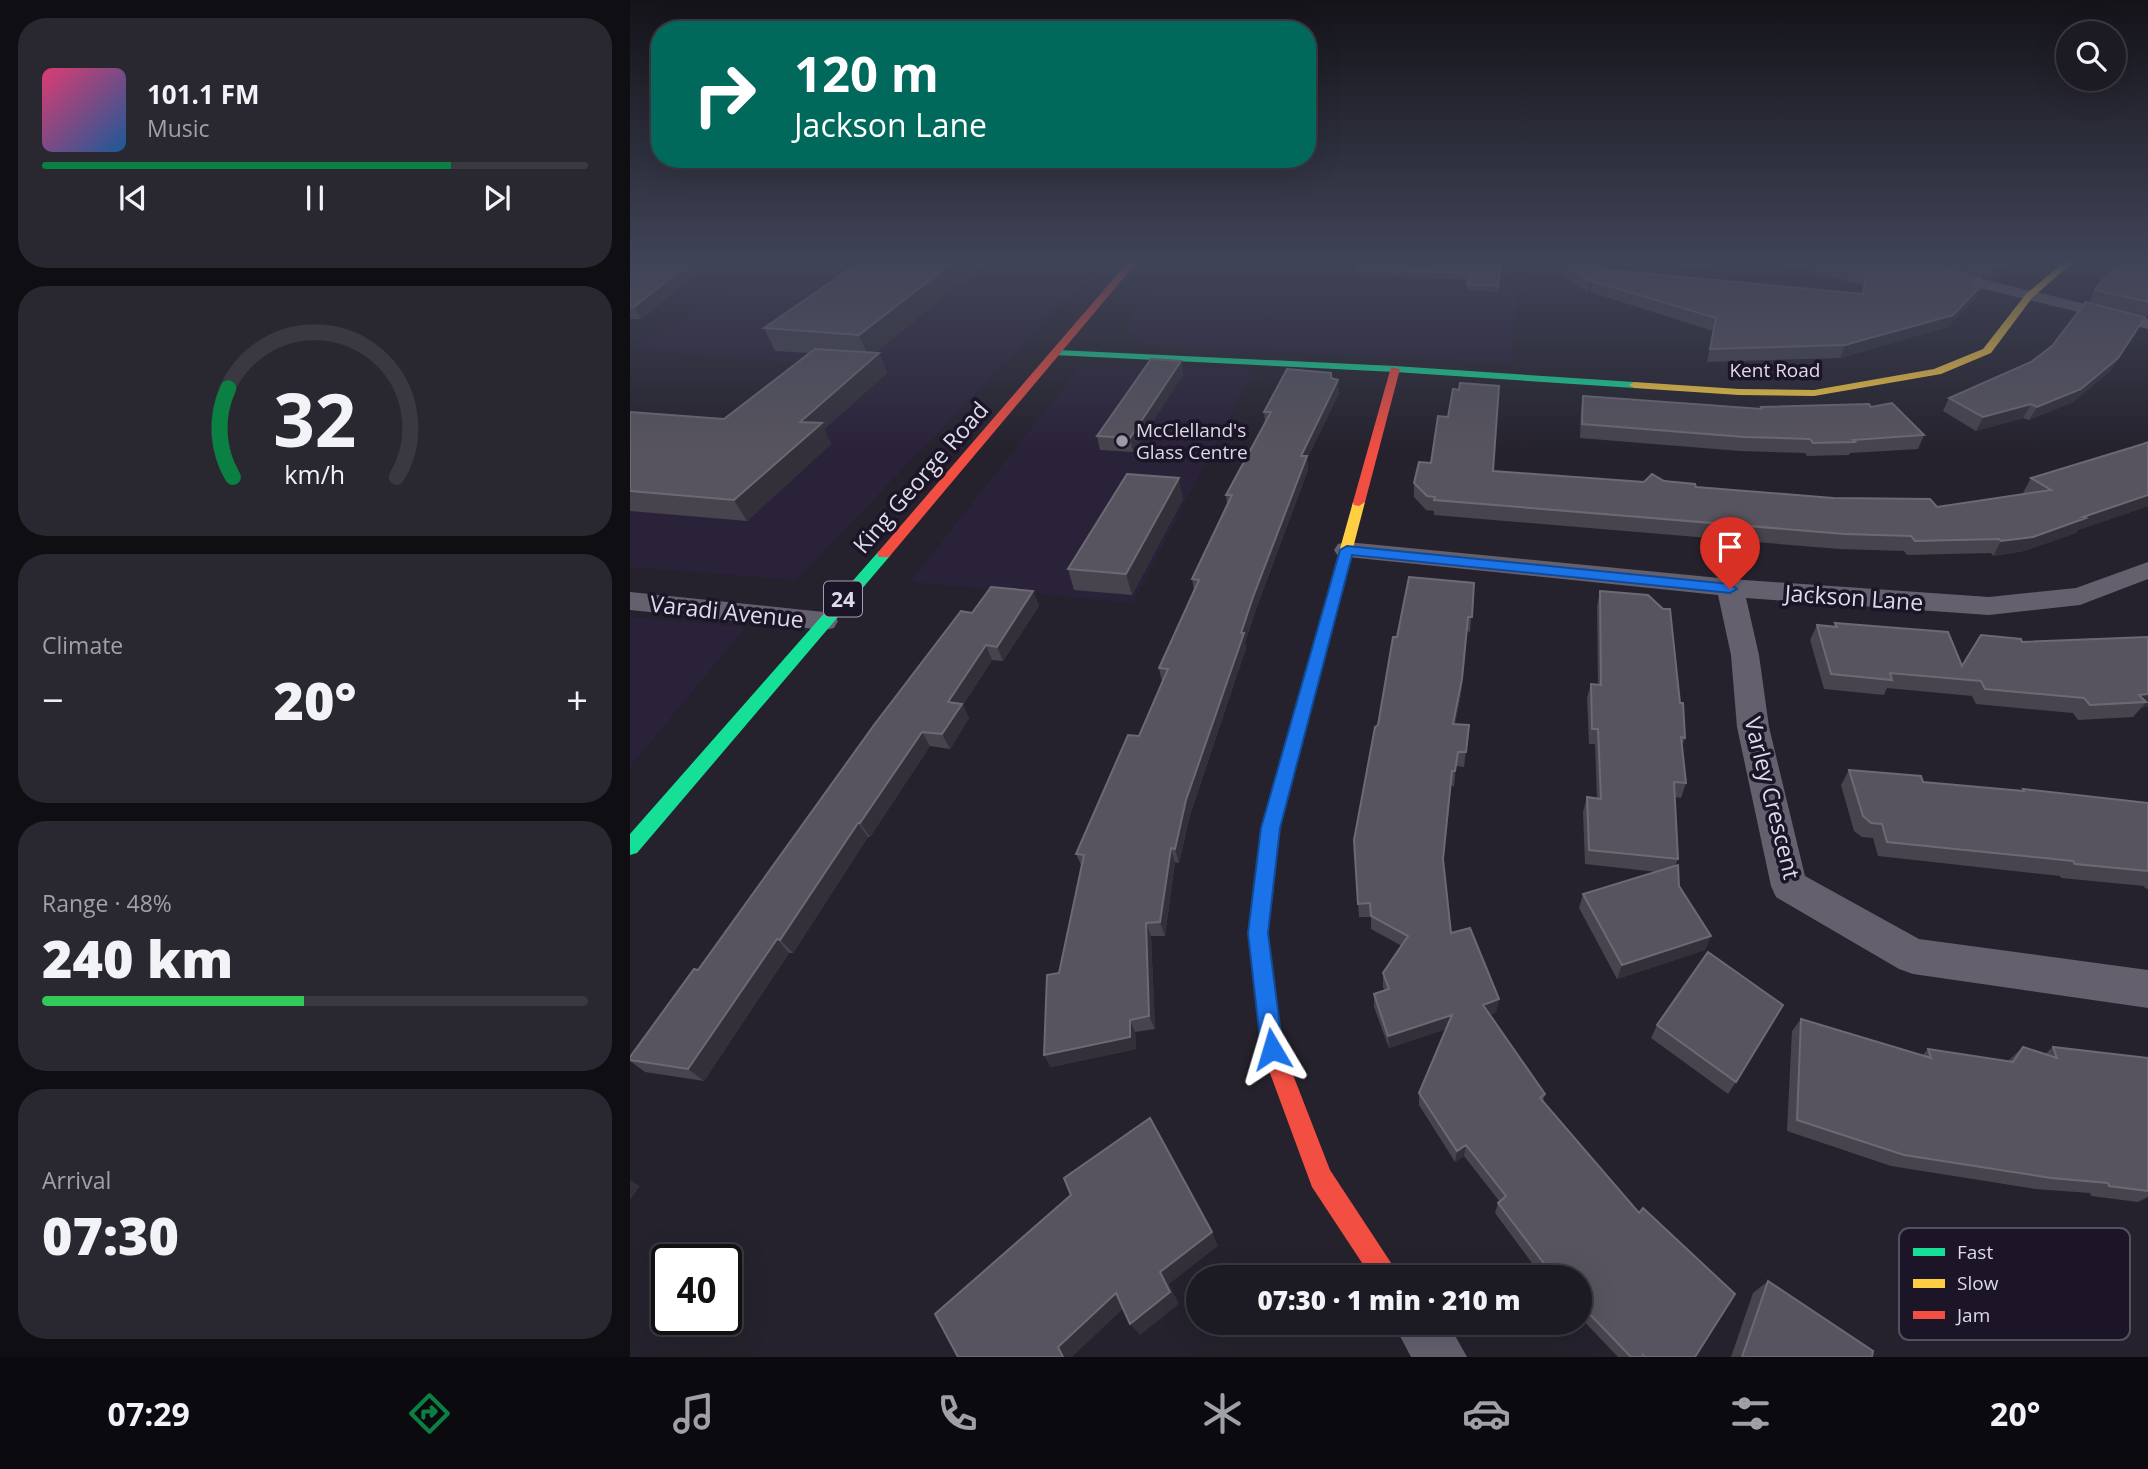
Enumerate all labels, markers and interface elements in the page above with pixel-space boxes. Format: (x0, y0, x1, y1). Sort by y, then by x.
map controls (2056, 21, 2126, 91)
button: search (2056, 21, 2126, 91)
text: 120 m (794, 40, 939, 106)
icon: right (679, 49, 770, 140)
text: 101.1 FM (147, 76, 259, 112)
text: Jackson Lane (794, 103, 987, 146)
text: Music (147, 112, 210, 144)
icon: previous (114, 179, 152, 217)
icon: pause (296, 179, 334, 217)
icon: next (478, 179, 516, 217)
street label: Kent Road (1729, 357, 1821, 383)
text: 32 (273, 369, 357, 468)
street label: King George Road (845, 394, 995, 560)
place label: McClelland's Glass Centre (1136, 417, 1248, 465)
marker: McClelland's Glass Centre (1114, 433, 1130, 449)
text: km/h (285, 456, 345, 490)
pin (1700, 517, 1760, 589)
icon: arrive (1711, 528, 1749, 566)
street label: Jackson Lane (1782, 576, 1924, 618)
road number: 24 (824, 582, 862, 616)
street label: Varadi Avenue (648, 587, 806, 635)
text: Climate (42, 629, 123, 661)
text: 20° (274, 664, 356, 735)
text: − (42, 673, 64, 725)
text: + (566, 673, 588, 725)
street label: Varley Crescent (1737, 714, 1809, 882)
text: Range · 48% (42, 887, 172, 919)
text: 240 km (42, 922, 233, 993)
position arrow (1235, 1012, 1309, 1086)
text: Arrival (42, 1164, 111, 1196)
text: 07:30 (42, 1199, 179, 1270)
legend (1899, 1228, 2130, 1340)
text: Fast (1957, 1239, 1993, 1265)
speed limit sign: 40 (651, 1244, 742, 1335)
text: Slow (1957, 1270, 1999, 1296)
text: 07:30 · 1 min · 210 m (1258, 1282, 1520, 1318)
text: Jam (1955, 1302, 1990, 1328)
icon: directions (405, 1389, 454, 1438)
icon: music (669, 1389, 718, 1438)
icon: phone (933, 1389, 982, 1438)
icon: climate (1198, 1389, 1247, 1438)
icon: car (1462, 1389, 1511, 1438)
icon: filters (1726, 1389, 1775, 1438)
text: 07:29 (108, 1392, 190, 1435)
text: 20° (1990, 1392, 2040, 1435)

